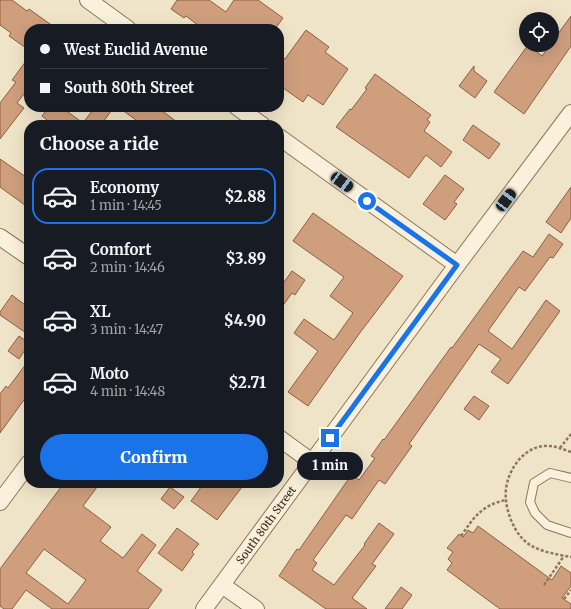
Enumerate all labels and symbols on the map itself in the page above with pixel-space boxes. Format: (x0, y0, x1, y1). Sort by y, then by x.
car (329, 170, 355, 194)
car (494, 187, 518, 213)
route start (358, 192, 376, 210)
route end (321, 429, 339, 447)
callout: 1 min (297, 452, 363, 480)
street label: South 80th Street (233, 483, 299, 567)

